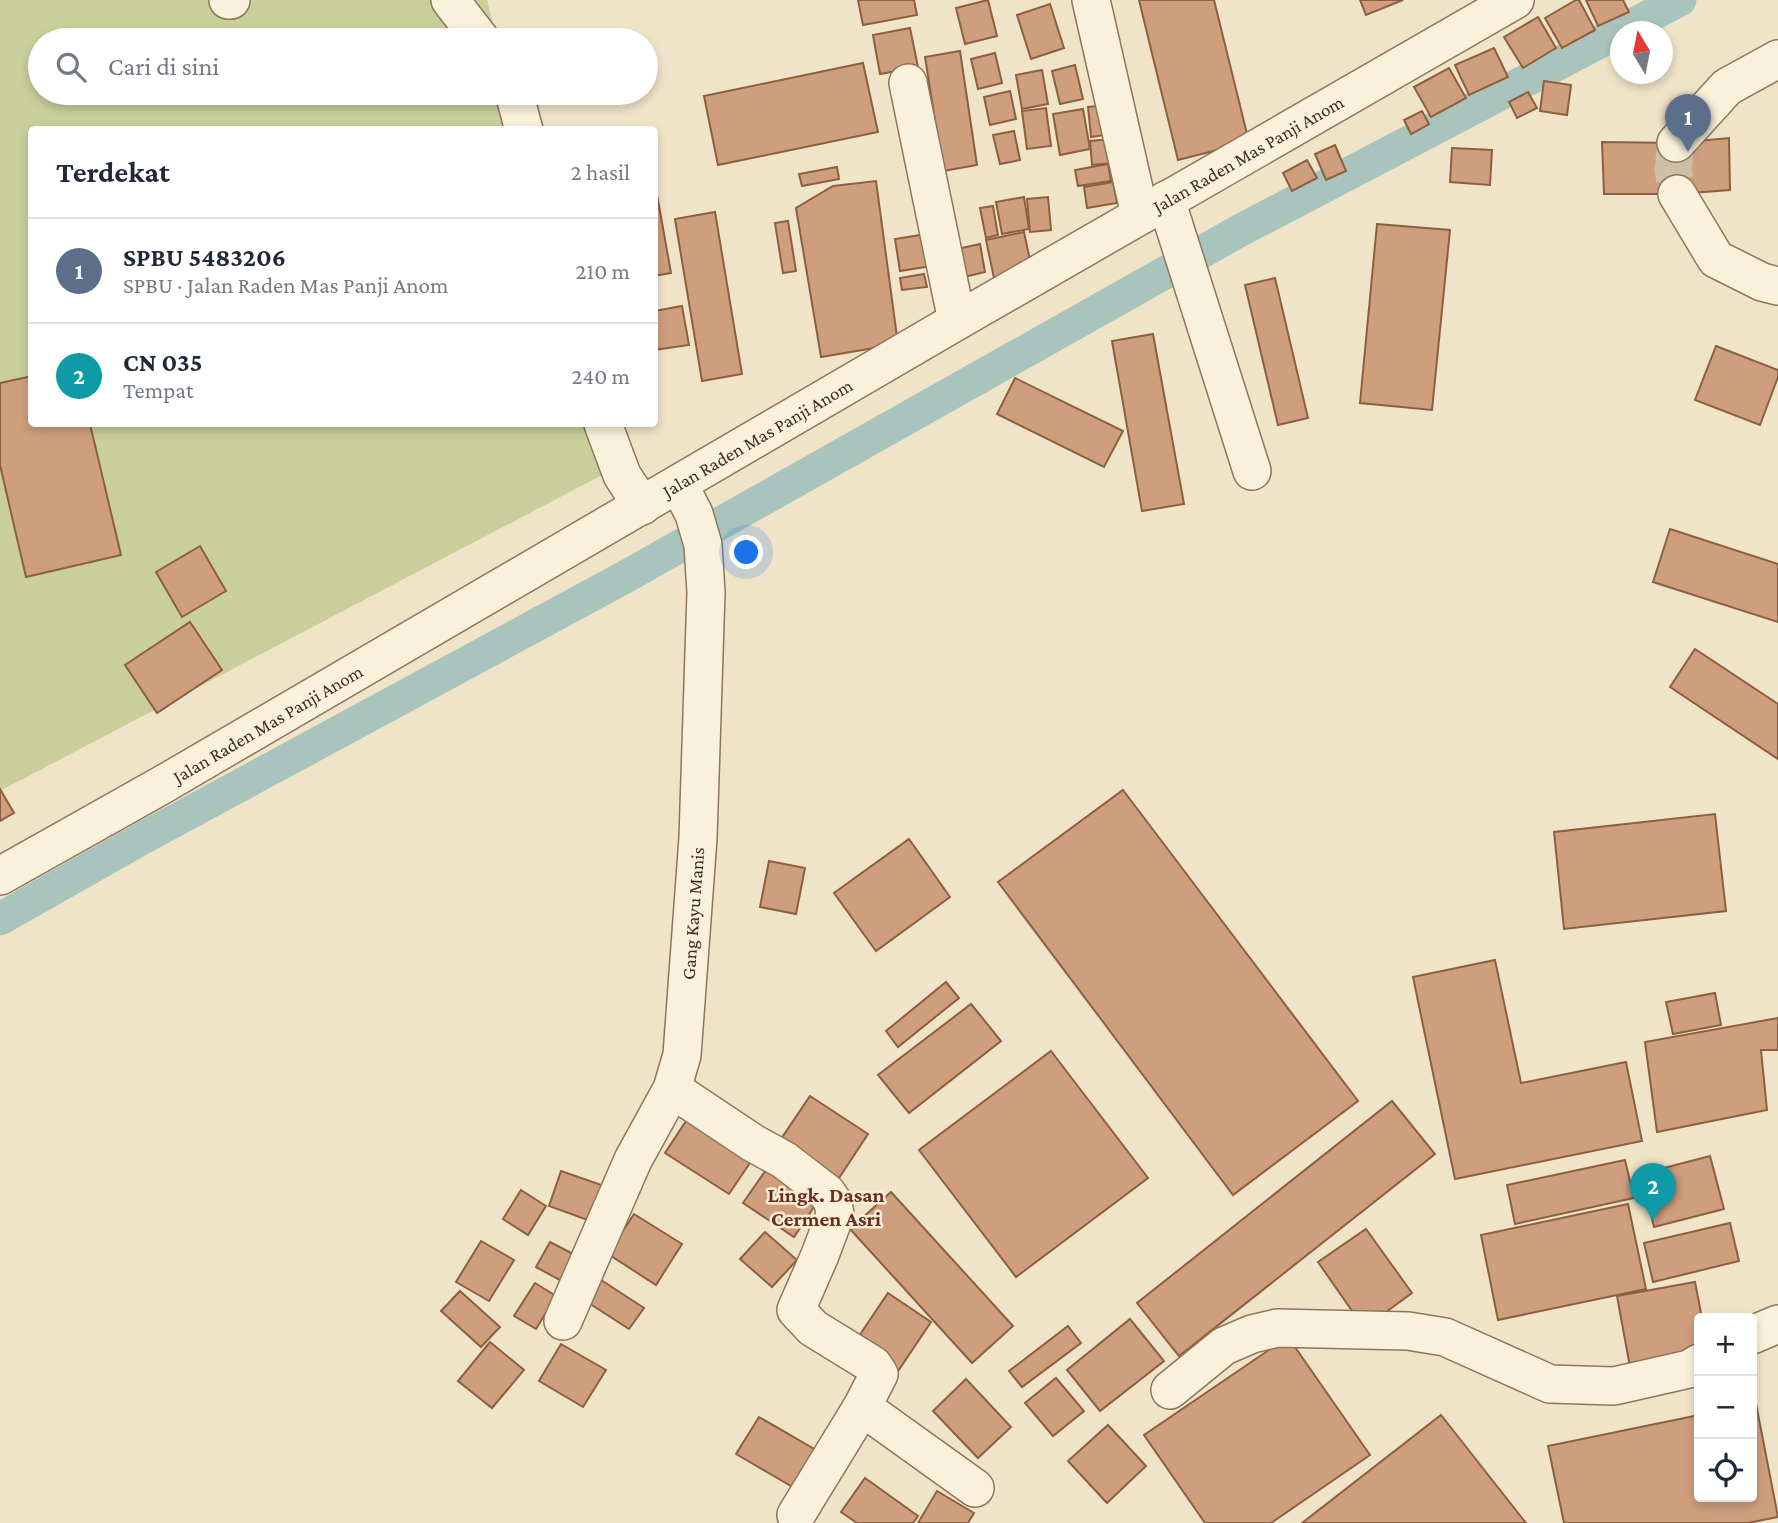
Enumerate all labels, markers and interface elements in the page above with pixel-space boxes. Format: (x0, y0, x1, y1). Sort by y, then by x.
north arrow (1610, 21, 1673, 84)
search box (28, 28, 658, 105)
icon: search (52, 48, 90, 86)
text: Cari di sini (108, 52, 219, 81)
street label: Jalan Raden Mas Panji Anom (1148, 91, 1347, 218)
pin: 1 (1665, 94, 1711, 152)
text: Terdekat (56, 155, 170, 188)
text: 2 hasil (571, 159, 630, 185)
text: SPBU 5483206 (123, 243, 286, 272)
text: 1 (75, 258, 83, 284)
text: 210 m (576, 258, 630, 284)
text: SPBU · Jalan Raden Mas Panji Anom (123, 272, 448, 298)
text: CN 035 (123, 348, 202, 377)
text: 2 (73, 363, 85, 389)
text: 240 m (571, 363, 630, 389)
street label: Jalan Raden Mas Panji Anom (657, 374, 856, 503)
text: Tempat (123, 377, 194, 403)
your location (729, 535, 763, 569)
street label: Jalan Raden Mas Panji Anom (167, 660, 366, 788)
street label: Gang Kayu Manis (678, 846, 708, 980)
pin: 2 (1630, 1163, 1676, 1221)
district label: Lingk. Dasan Cermen Asri (767, 1183, 885, 1231)
map controls (1694, 1313, 1757, 1502)
button: + (1694, 1313, 1757, 1376)
button: − (1694, 1376, 1757, 1439)
button: locate (1694, 1439, 1757, 1502)

